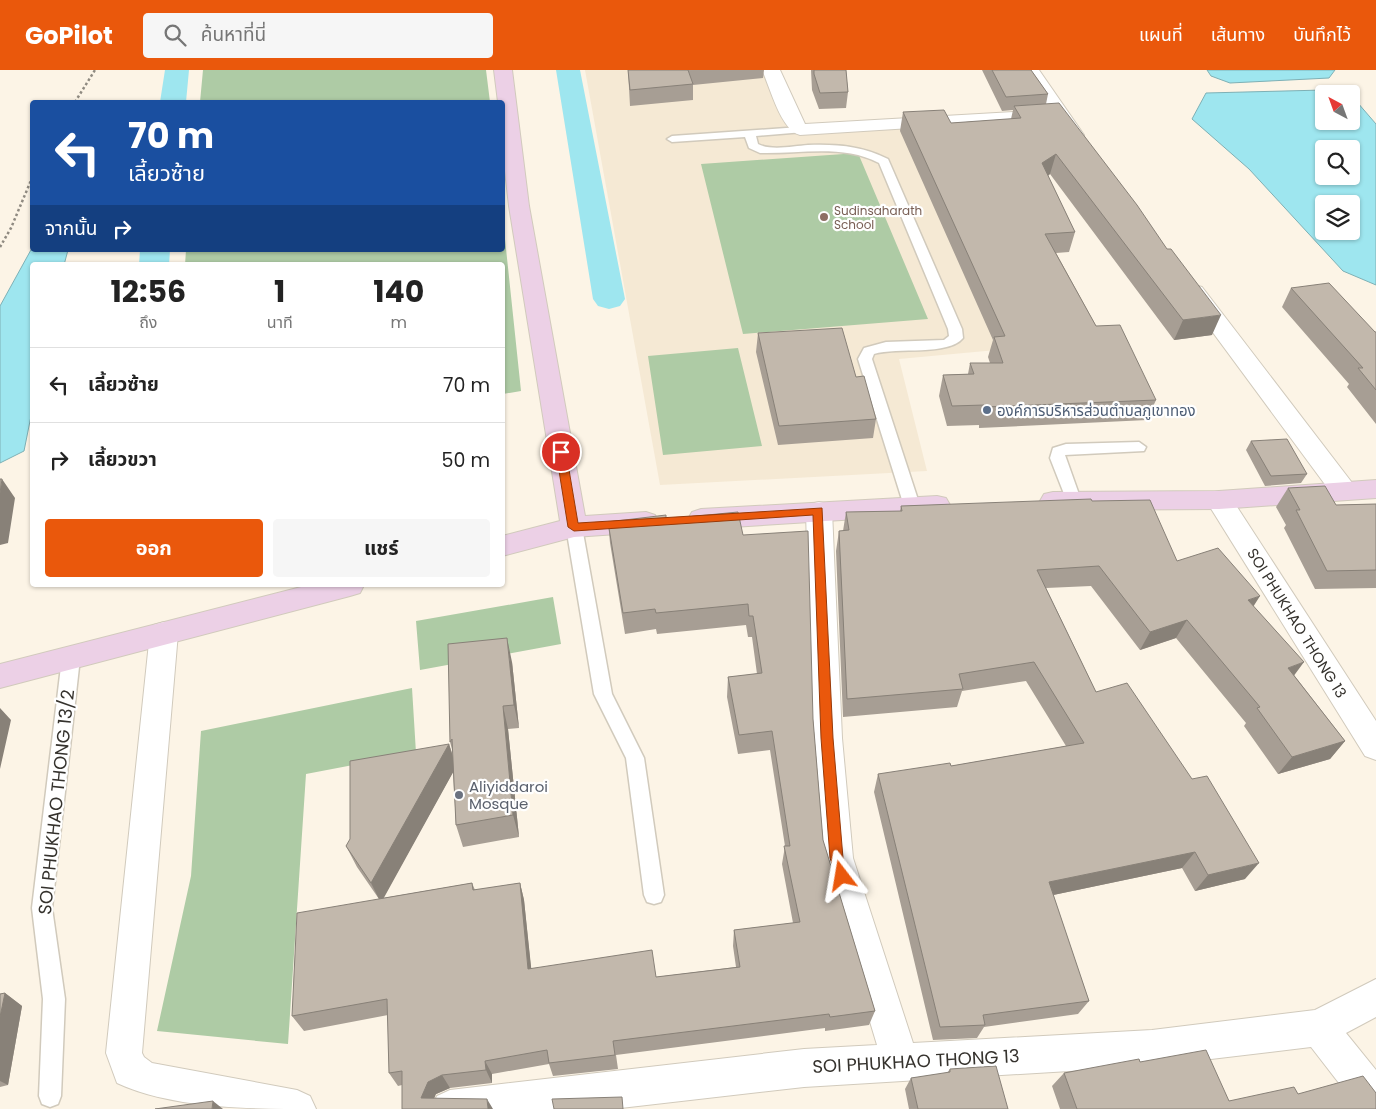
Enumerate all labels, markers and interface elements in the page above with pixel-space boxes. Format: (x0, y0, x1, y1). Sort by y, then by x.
search box (143, 13, 493, 58)
text: GoPilot (25, 19, 113, 52)
icon: search (161, 21, 189, 49)
text: ค้นหาที่นี่ (201, 21, 266, 48)
text: แผนที่ (1139, 22, 1183, 47)
text: เส้นทาง (1211, 22, 1265, 47)
text: บันทึกไว้ (1293, 22, 1351, 47)
north arrow (1315, 85, 1360, 130)
map controls (1315, 85, 1360, 240)
text: 70 m (128, 111, 214, 160)
icon: left (45, 120, 110, 185)
button: search (1315, 140, 1360, 185)
text: เลี้ยวซ้าย (128, 158, 205, 189)
button: layers (1315, 195, 1360, 240)
place label: Sudinsaharath School (834, 202, 922, 233)
marker: Sudinsaharath School (818, 211, 830, 223)
text: จากนั้น (45, 215, 98, 242)
icon: right (108, 215, 136, 243)
text: 12:56 (111, 270, 186, 313)
text: 1 (274, 270, 285, 313)
text: 140 (373, 270, 424, 313)
text: ถึง (139, 311, 157, 334)
text: นาที (267, 311, 293, 334)
text: m (391, 311, 407, 334)
icon: left (45, 371, 73, 399)
text: เลี้ยวซ้าย (88, 371, 159, 398)
text: 70 m (443, 372, 490, 399)
place label: องค์การบริหารส่วนตำบลภูเขาทอง (997, 400, 1196, 421)
marker: องค์การบริหารส่วนตำบลภูเขาทอง (981, 404, 993, 416)
pin (540, 431, 582, 473)
icon: arrive (547, 438, 575, 466)
icon: right (45, 446, 73, 474)
text: เลี้ยวขวา (88, 446, 157, 473)
text: 50 m (441, 447, 490, 474)
button: ออก (45, 519, 263, 577)
button: แชร์ (273, 519, 490, 577)
street label: SOI PHUKHAO THONG 13 (1242, 544, 1352, 702)
street label: SOI PHUKHAO THONG 13/2 (32, 688, 80, 916)
place label: Aliyiddaroi Mosque (469, 776, 548, 814)
marker: Aliyiddaroi Mosque (453, 789, 465, 801)
position arrow (815, 849, 867, 901)
street label: SOI PHUKHAO THONG 13 (812, 1043, 1020, 1079)

